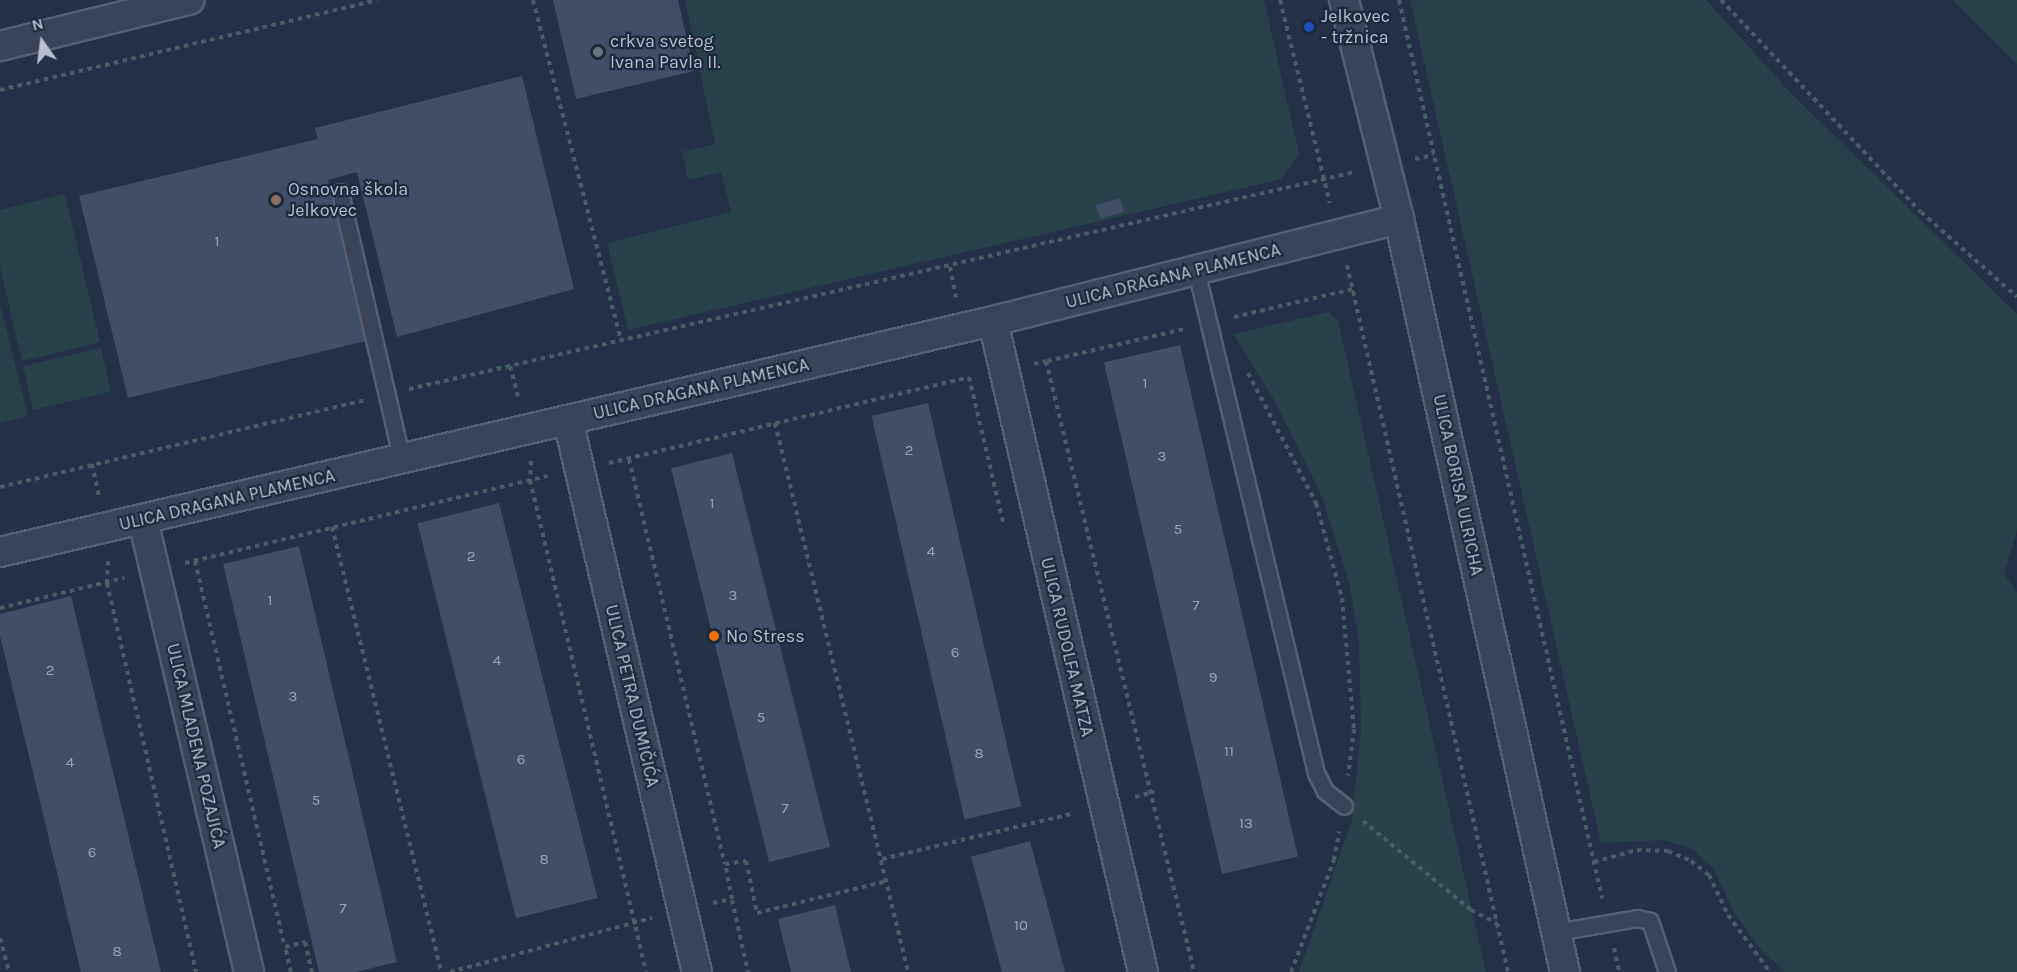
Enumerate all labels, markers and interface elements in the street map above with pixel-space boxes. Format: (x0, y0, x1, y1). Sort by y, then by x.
place label: Jelkovec - tržnica (1321, 6, 1390, 48)
north arrow (12, 12, 72, 72)
text: N (30, 13, 45, 35)
marker: Jelkovec - tržnica (1302, 20, 1316, 34)
place label: crkva svetog Ivana Pavla II. (610, 31, 720, 74)
marker: crkva svetog Ivana Pavla II. (591, 45, 605, 59)
place label: Osnovna škola Jelkovec (288, 179, 408, 222)
marker: Osnovna škola Jelkovec (269, 193, 283, 207)
house number: 1 (215, 233, 219, 251)
street label: ULICA DRAGANA PLAMENCA (1063, 239, 1283, 313)
street label: ULICA DRAGANA PLAMENCA (591, 354, 811, 424)
house number: 1 (1143, 375, 1147, 393)
street label: ULICA BORISA ULRICHA (1428, 392, 1488, 578)
house number: 2 (905, 442, 913, 460)
house number: 3 (1158, 448, 1166, 466)
street label: ULICA DRAGANA PLAMENCA (117, 465, 337, 535)
house number: 1 (710, 495, 714, 513)
house number: 5 (1174, 521, 1182, 539)
house number: 4 (927, 543, 935, 561)
house number: 2 (467, 548, 475, 566)
street label: ULICA RUDOLFA MATZA (1036, 555, 1098, 739)
house number: 3 (729, 587, 737, 605)
house number: 1 (268, 592, 272, 610)
house number: 7 (1192, 597, 1200, 615)
street label: ULICA PETRA DUMIČIĆA (600, 602, 664, 790)
place label: No Stress (726, 625, 805, 647)
marker: No Stress (707, 629, 721, 643)
street label: ULICA MLADENA POZAJIĆA (162, 641, 230, 851)
house number: 6 (951, 644, 959, 662)
house number: 4 (493, 652, 501, 670)
house number: 2 (46, 662, 54, 680)
house number: 9 (1209, 669, 1217, 687)
house number: 3 (289, 688, 297, 706)
house number: 5 (757, 709, 765, 727)
house number: 11 (1224, 743, 1234, 761)
house number: 8 (974, 745, 984, 763)
house number: 6 (517, 751, 525, 769)
house number: 4 (66, 754, 74, 772)
house number: 5 (312, 792, 320, 810)
house number: 7 (781, 800, 789, 818)
house number: 13 (1239, 815, 1253, 833)
house number: 6 (88, 844, 96, 862)
house number: 8 (539, 851, 549, 869)
house number: 7 (339, 900, 347, 918)
house number: 10 (1014, 917, 1028, 935)
house number: 8 (112, 943, 122, 961)

